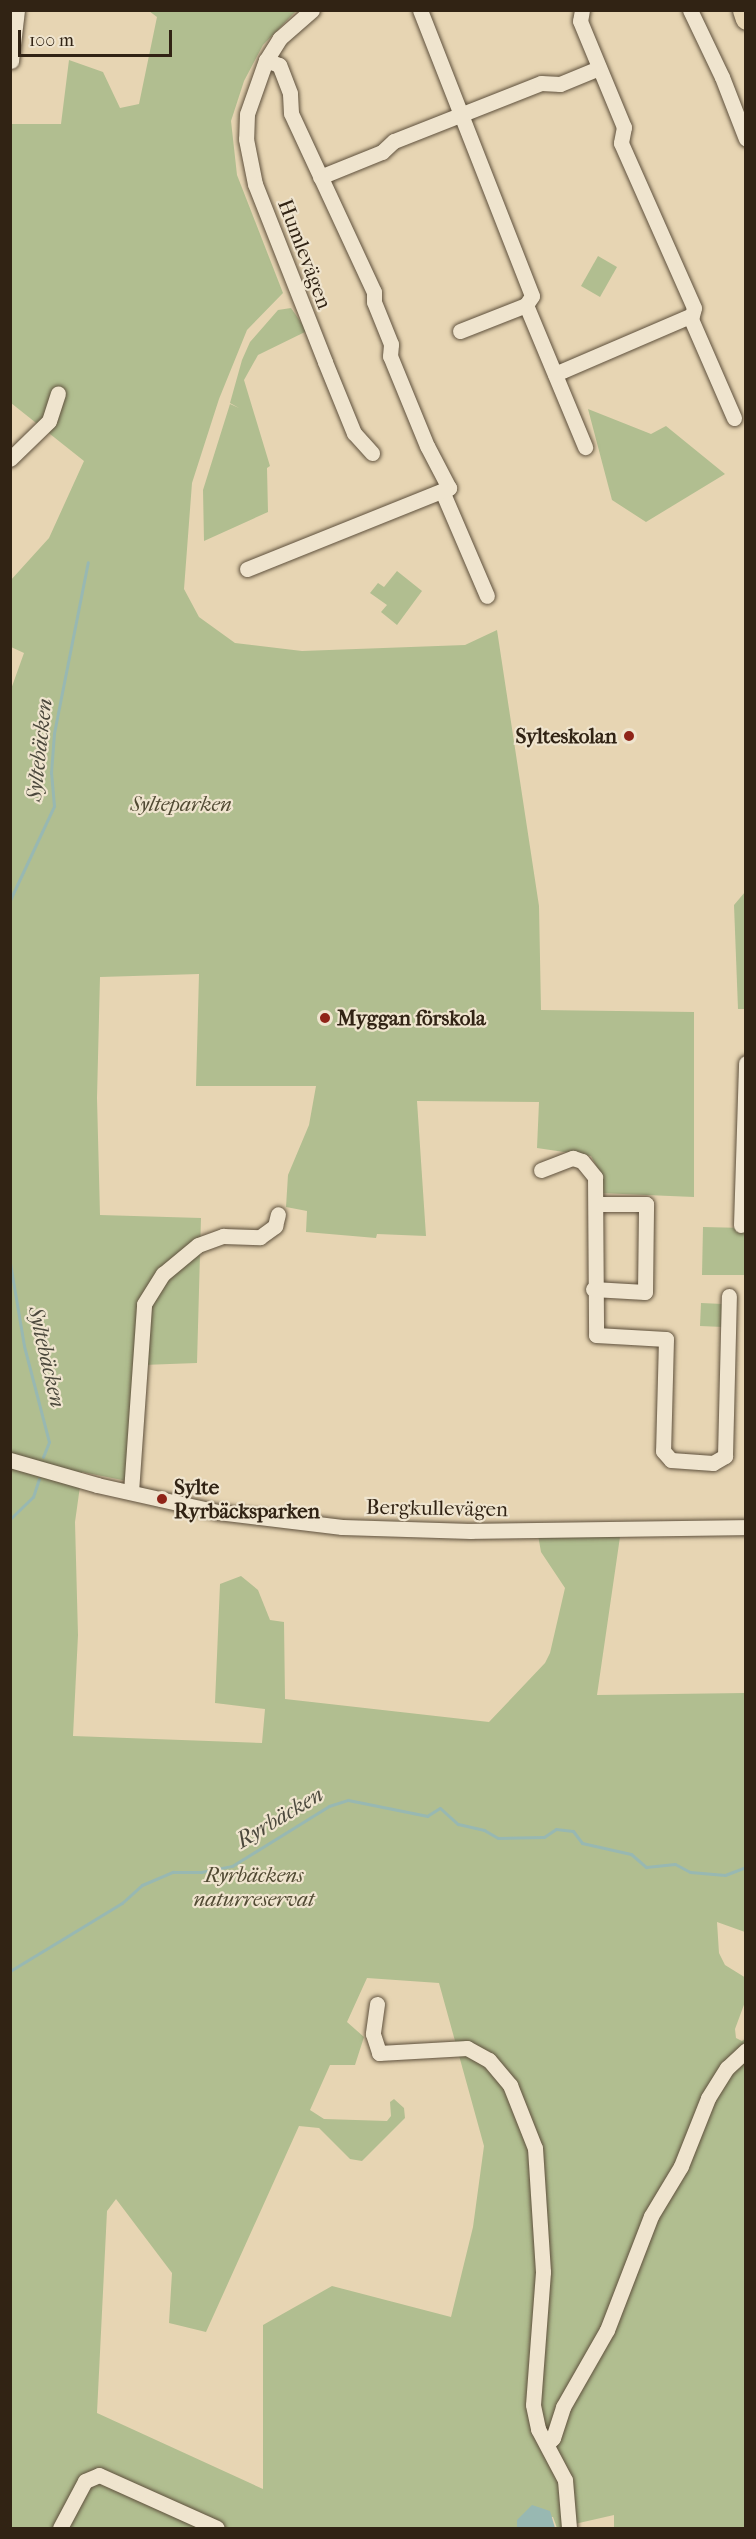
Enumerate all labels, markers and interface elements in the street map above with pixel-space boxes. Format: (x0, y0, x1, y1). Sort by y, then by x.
scale bar (21, 18, 176, 56)
text: 100 m (29, 30, 74, 51)
street label: Humlevägen (273, 196, 337, 312)
water label: Syltebäcken (21, 697, 59, 803)
place label: Sylteskolan (515, 723, 617, 749)
marker: Sylteskolan (622, 729, 636, 743)
park label: Sylteparken (130, 791, 232, 817)
place label: Myggan förskola (337, 1005, 486, 1031)
marker: Myggan förskola (318, 1011, 332, 1025)
water label: Syltebäcken (22, 1304, 70, 1410)
place label: Sylte Ryrbäcksparken (174, 1474, 320, 1524)
marker: Sylte Ryrbäcksparken (155, 1492, 169, 1506)
street label: Bergkullevägen (366, 1494, 508, 1522)
water label: Ryrbäcken (232, 1782, 328, 1854)
park label: Ryrbäckens naturreservat (194, 1862, 314, 1912)

